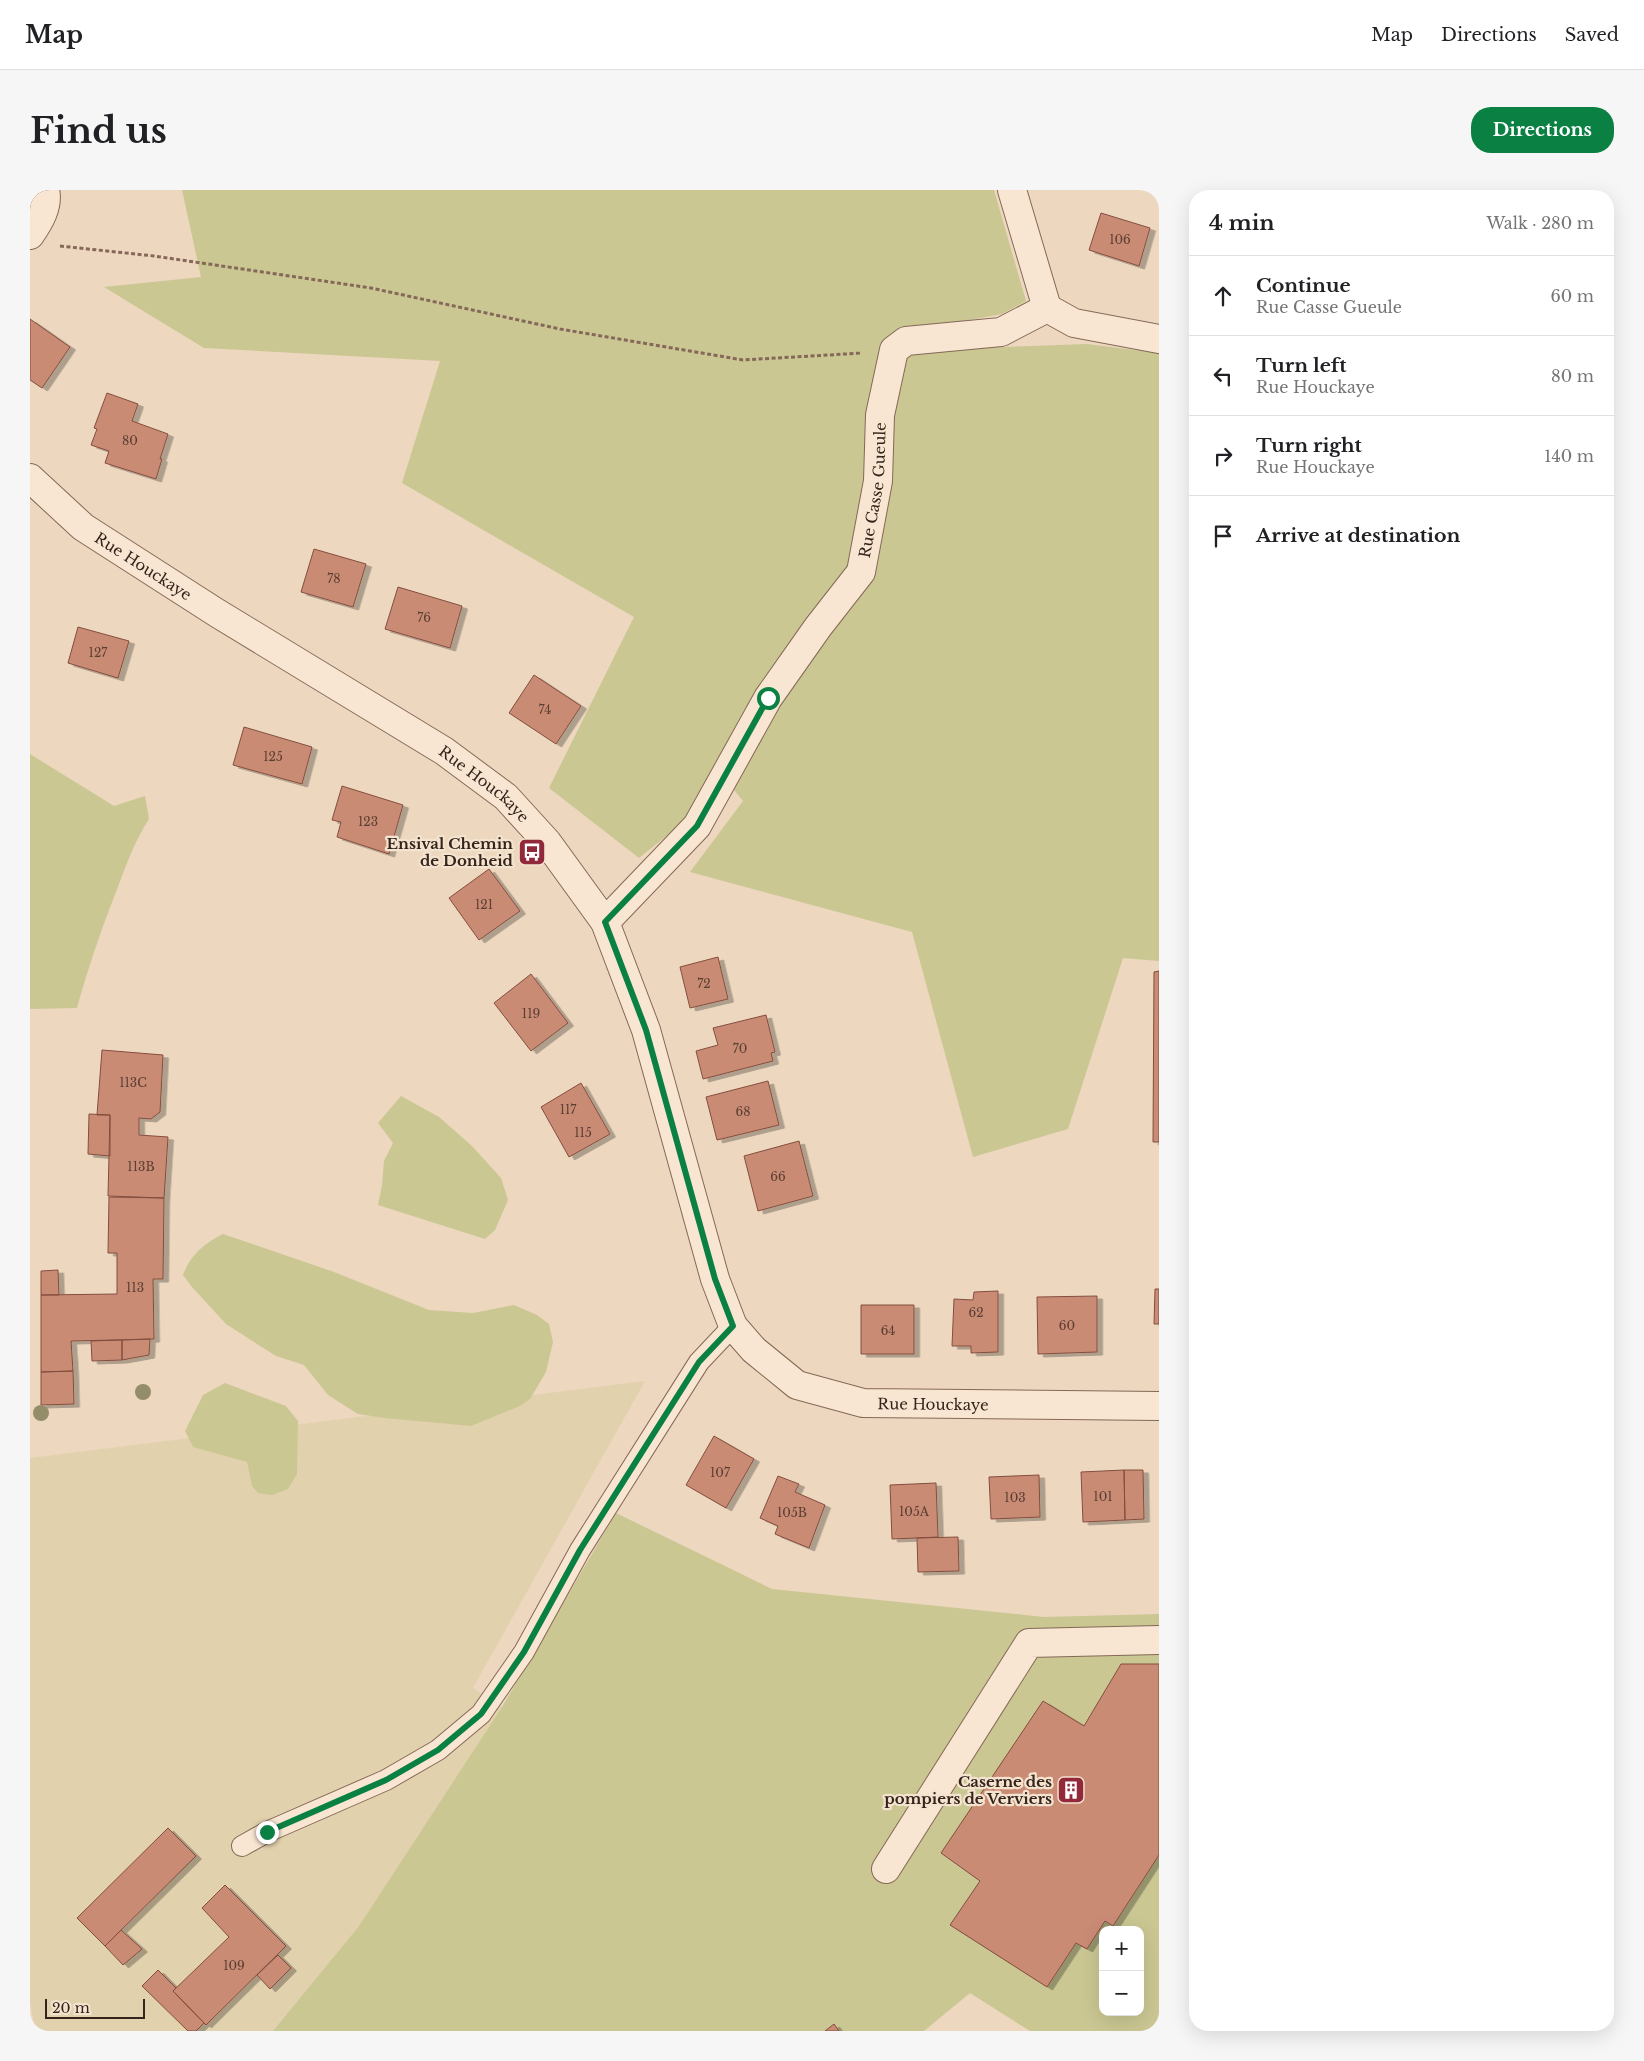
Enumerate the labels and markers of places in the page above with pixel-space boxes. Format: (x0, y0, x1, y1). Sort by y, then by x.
place label: Ensival Chemin de Donheid (387, 834, 514, 870)
bus stop icon: Ensival Chemin de Donheid (517, 837, 547, 867)
place label: Caserne des pompiers de Verviers (884, 1772, 1052, 1808)
building icon: Caserne des pompiers de Verviers (1056, 1775, 1086, 1805)

